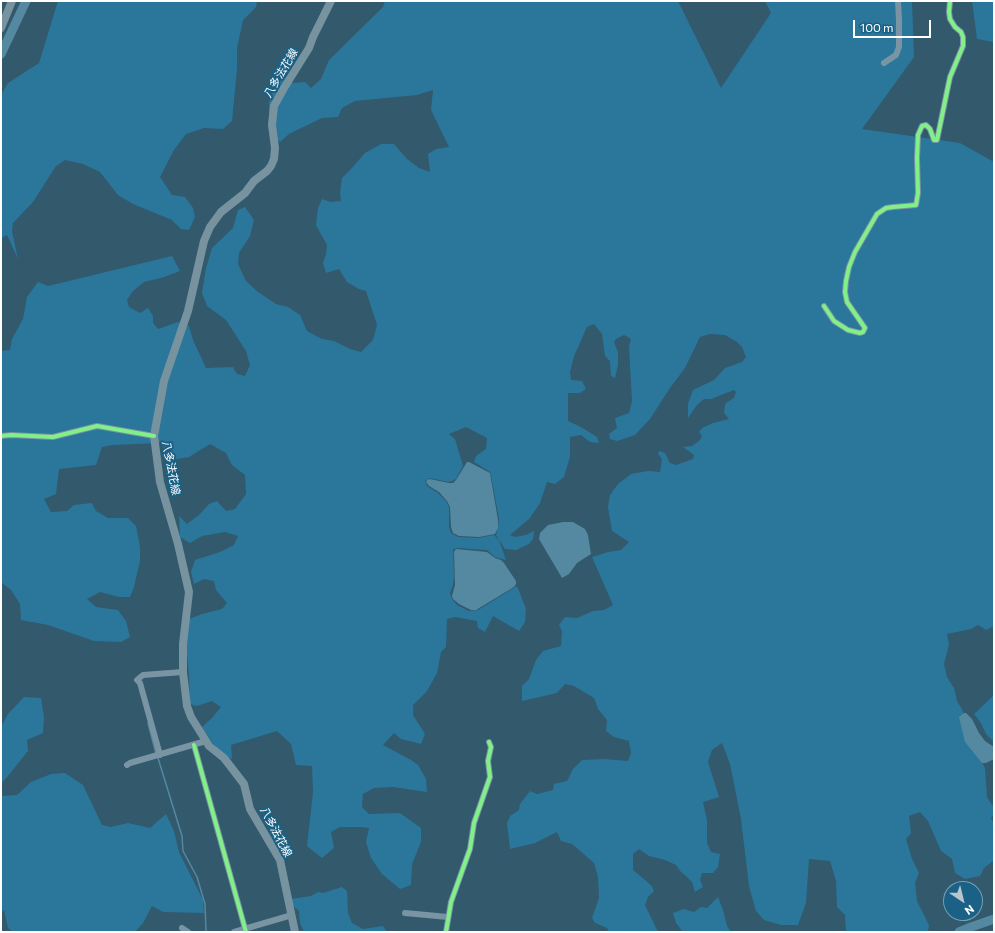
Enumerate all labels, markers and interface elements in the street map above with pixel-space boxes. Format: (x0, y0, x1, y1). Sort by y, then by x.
scale bar (855, 12, 933, 38)
text: 100 m (860, 20, 894, 34)
street label: 八多法花線 (261, 46, 301, 100)
street label: 八多法花線 (159, 440, 183, 496)
street label: 八多法花線 (257, 805, 295, 859)
north arrow (943, 881, 983, 921)
text: N (962, 903, 977, 918)

